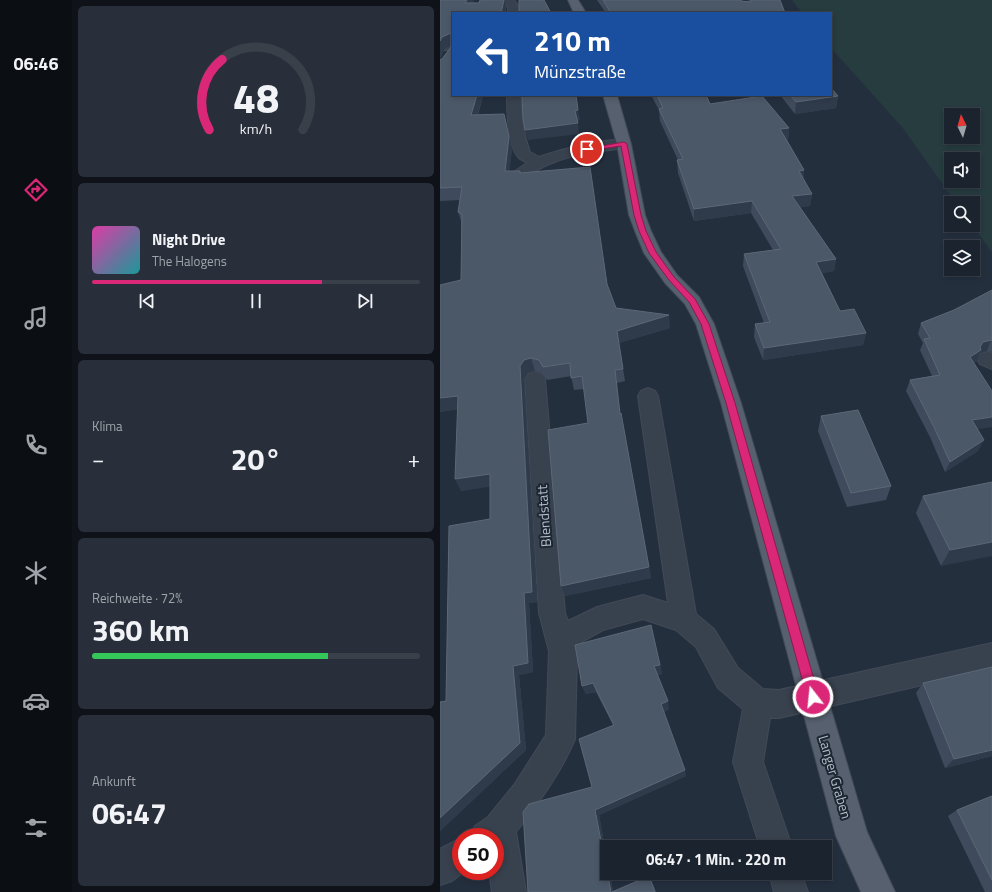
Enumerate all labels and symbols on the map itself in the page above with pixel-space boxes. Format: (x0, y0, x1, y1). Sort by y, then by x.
north arrow (944, 108, 980, 144)
pin (570, 132, 604, 166)
street label: Blendstatt (531, 484, 556, 548)
position arrow (792, 676, 834, 718)
street label: Langer Graben (814, 733, 857, 821)
speed limit sign: 50 (452, 828, 504, 880)

